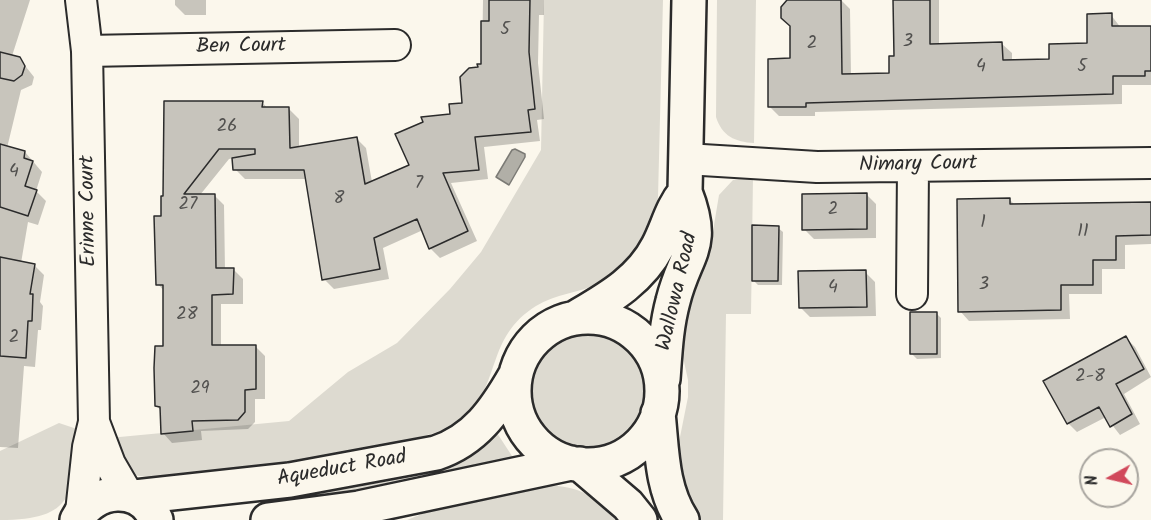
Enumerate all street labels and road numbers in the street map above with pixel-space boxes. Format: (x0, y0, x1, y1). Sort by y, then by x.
street label: Ben Court (196, 35, 286, 61)
street label: Nimary Court (859, 152, 977, 180)
street label: Erinne Court (76, 155, 104, 267)
street label: Wallowa Road (653, 230, 705, 354)
street label: Aqueduct Road (275, 446, 409, 494)

